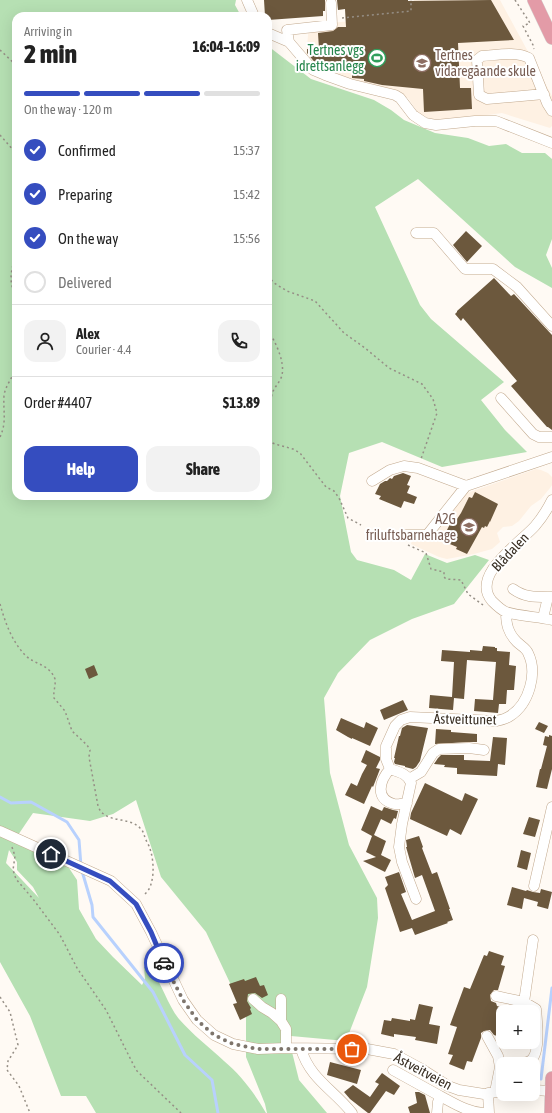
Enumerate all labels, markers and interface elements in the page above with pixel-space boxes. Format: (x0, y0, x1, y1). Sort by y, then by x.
text: Arriving in (24, 24, 72, 39)
text: 16:04–16:09 (192, 38, 260, 55)
text: 2 min (24, 39, 77, 69)
place label: Tertnes vgs idrettsanlegg (296, 42, 364, 74)
place label: Tertnes vidaregåande skule (435, 47, 536, 79)
sports icon: Tertnes vgs idrettsanlegg (367, 48, 387, 68)
school or university icon: Tertnes vidaregåande skule (412, 53, 432, 73)
text: On the way · 120 m (24, 102, 112, 117)
icon: check (24, 139, 46, 161)
text: Confirmed (58, 142, 116, 159)
text: 15:37 (233, 143, 260, 158)
icon: check (24, 183, 46, 205)
text: Preparing (58, 186, 112, 203)
text: 15:42 (233, 187, 260, 202)
icon: check (24, 227, 46, 249)
text: On the way (58, 230, 119, 247)
text: 15:56 (233, 231, 260, 246)
text: Delivered (58, 274, 112, 291)
button: person (24, 320, 66, 362)
button: phone (218, 320, 260, 362)
text: Alex (76, 325, 100, 342)
text: Courier · 4.4 (76, 342, 132, 357)
text: Order #4407 (24, 394, 92, 411)
text: $13.89 (223, 394, 260, 411)
button: Help (24, 446, 138, 492)
button: Share (146, 446, 260, 492)
place label: A2G friluftsbarnehage (366, 511, 456, 543)
school or university icon: A2G friluftsbarnehage (459, 517, 479, 537)
street label: Blådalen (488, 529, 532, 575)
street label: Åstveittunet (433, 709, 497, 728)
pin (34, 837, 68, 871)
icon: home (40, 843, 62, 865)
courier (144, 943, 184, 983)
icon: car (153, 952, 175, 974)
map controls (496, 1005, 540, 1101)
button: + (496, 1005, 540, 1049)
pin (335, 1032, 369, 1066)
icon: bag (341, 1038, 363, 1060)
street label: Åstveitveien (391, 1048, 455, 1093)
button: − (496, 1057, 540, 1101)

